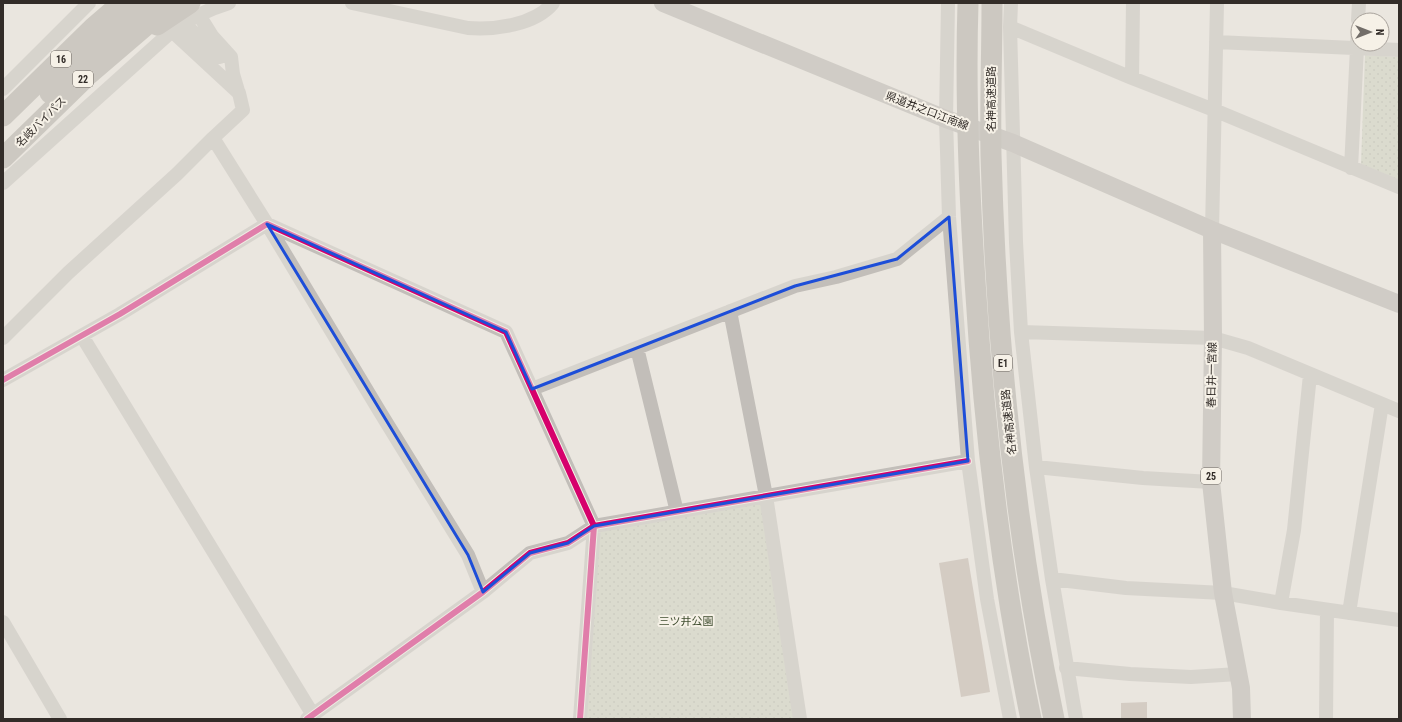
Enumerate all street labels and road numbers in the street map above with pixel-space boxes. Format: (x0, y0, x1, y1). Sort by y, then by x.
road number: 16 (51, 51, 71, 67)
street label: 名神高速道路 (985, 66, 998, 132)
road number: 22 (73, 71, 93, 87)
street label: 県道井之口江南線 (884, 89, 970, 133)
street label: 名岐バイパス (13, 94, 69, 150)
street label: 春日井一宮線 (1205, 342, 1219, 408)
road number: E1 (994, 355, 1012, 371)
street label: 名神高速道路 (999, 389, 1019, 455)
road number: 25 (1201, 468, 1221, 484)

